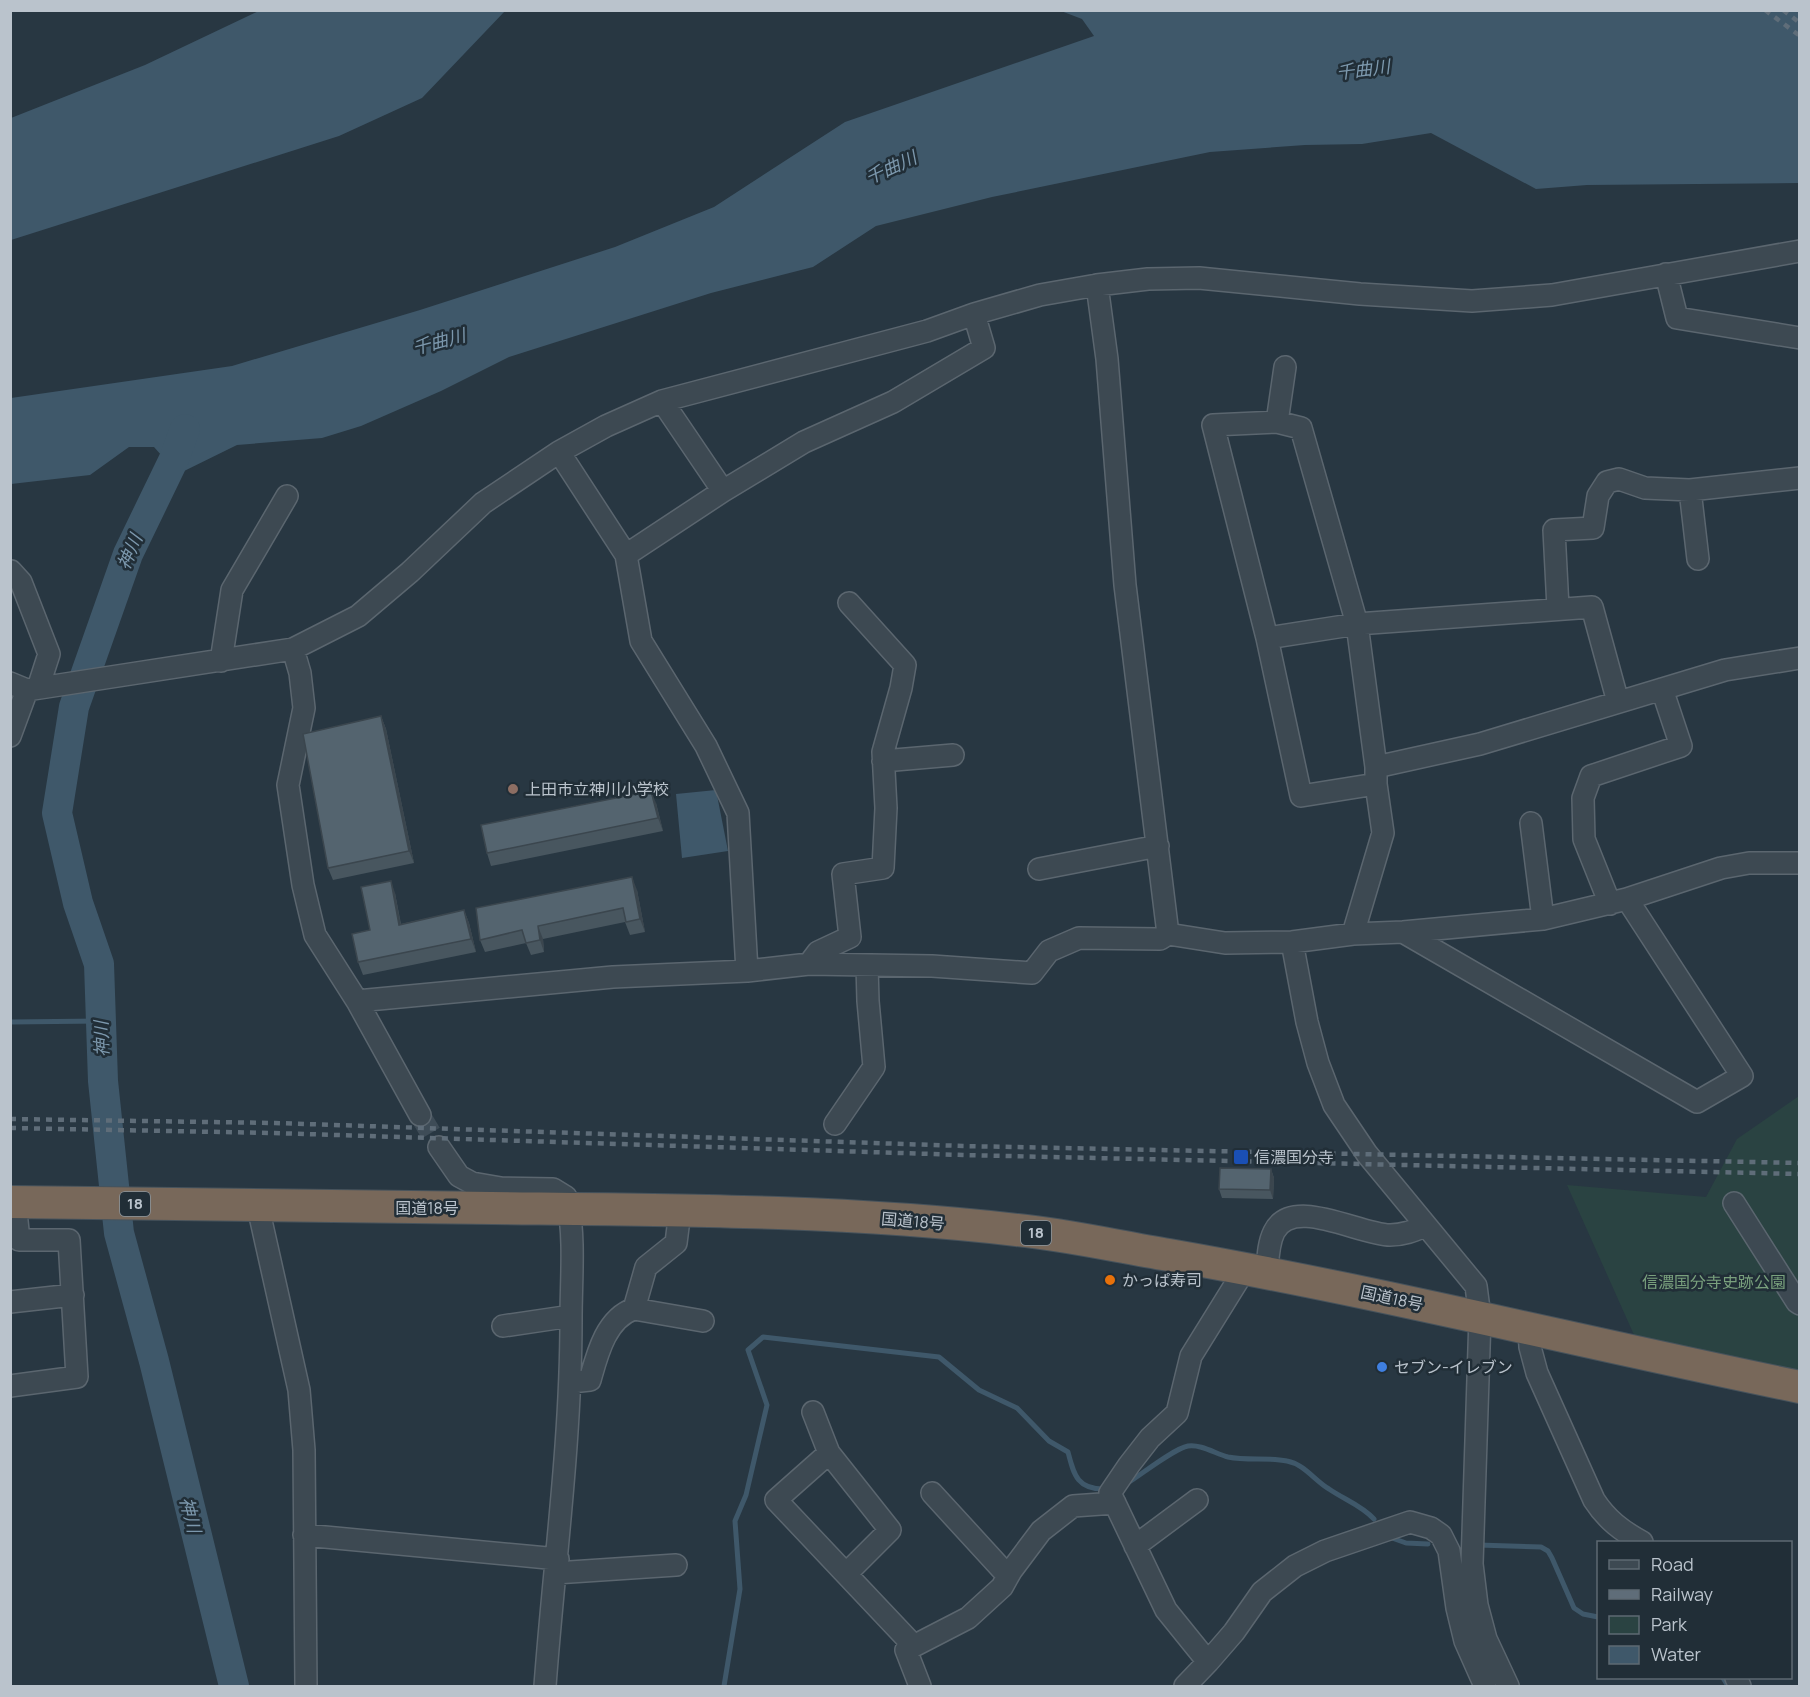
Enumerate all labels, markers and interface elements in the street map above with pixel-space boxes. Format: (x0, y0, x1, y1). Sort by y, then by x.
water label: 千曲川 (1335, 54, 1393, 84)
water label: 千曲川 (861, 144, 922, 189)
water label: 千曲川 (410, 322, 470, 360)
water label: 神川 (111, 529, 148, 573)
place label: 上田市立神川小学校 (525, 778, 669, 800)
marker: 上田市立神川小学校 (506, 782, 520, 796)
water label: 神川 (88, 1019, 114, 1057)
place label: 信濃国分寺 (1254, 1146, 1334, 1168)
marker: 信濃国分寺 (1232, 1148, 1250, 1166)
road number: 18 (120, 1192, 150, 1216)
street label: 国道18号 (395, 1197, 459, 1219)
street label: 国道18号 (880, 1207, 946, 1235)
road number: 18 (1021, 1221, 1051, 1245)
place label: かっぱ寿司 (1122, 1269, 1202, 1291)
park label: 信濃国分寺史跡公園 (1642, 1271, 1786, 1293)
marker: かっぱ寿司 (1103, 1273, 1117, 1287)
street label: 国道18号 (1359, 1281, 1425, 1315)
place label: セブン-イレブン (1394, 1356, 1513, 1378)
marker: セブン-イレブン (1375, 1360, 1389, 1374)
water label: 神川 (175, 1494, 207, 1537)
legend (1597, 1541, 1792, 1679)
text: Road (1651, 1552, 1694, 1576)
text: Railway (1651, 1582, 1713, 1606)
text: Park (1651, 1612, 1688, 1636)
text: Water (1651, 1642, 1701, 1666)

